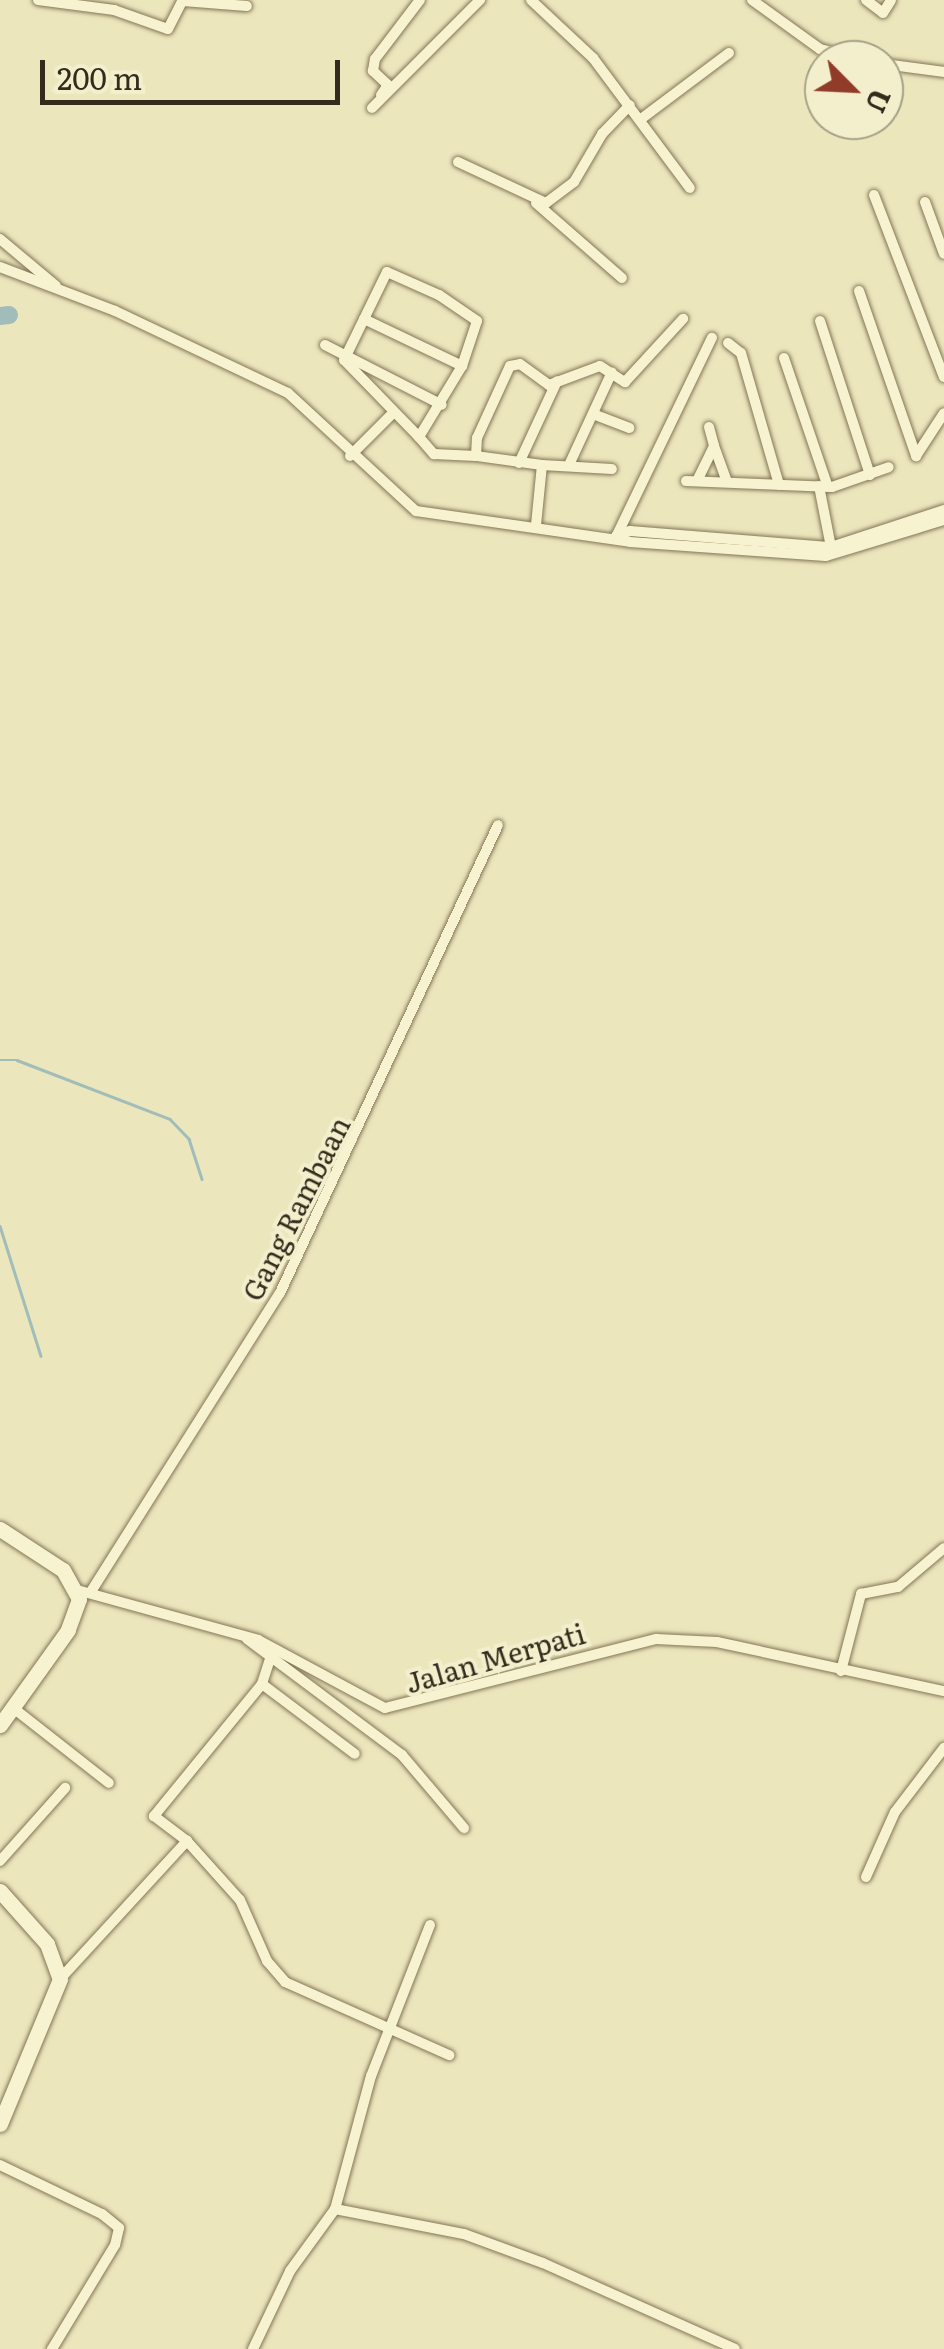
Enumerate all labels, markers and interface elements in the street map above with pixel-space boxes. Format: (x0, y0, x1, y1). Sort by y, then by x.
scale bar (45, 40, 345, 102)
north arrow (804, 40, 904, 140)
text: 200 m (57, 55, 142, 99)
text: U (856, 83, 903, 120)
street label: Gang Rambaan (234, 1110, 356, 1306)
street label: Jalan Merpati (401, 1615, 589, 1699)

